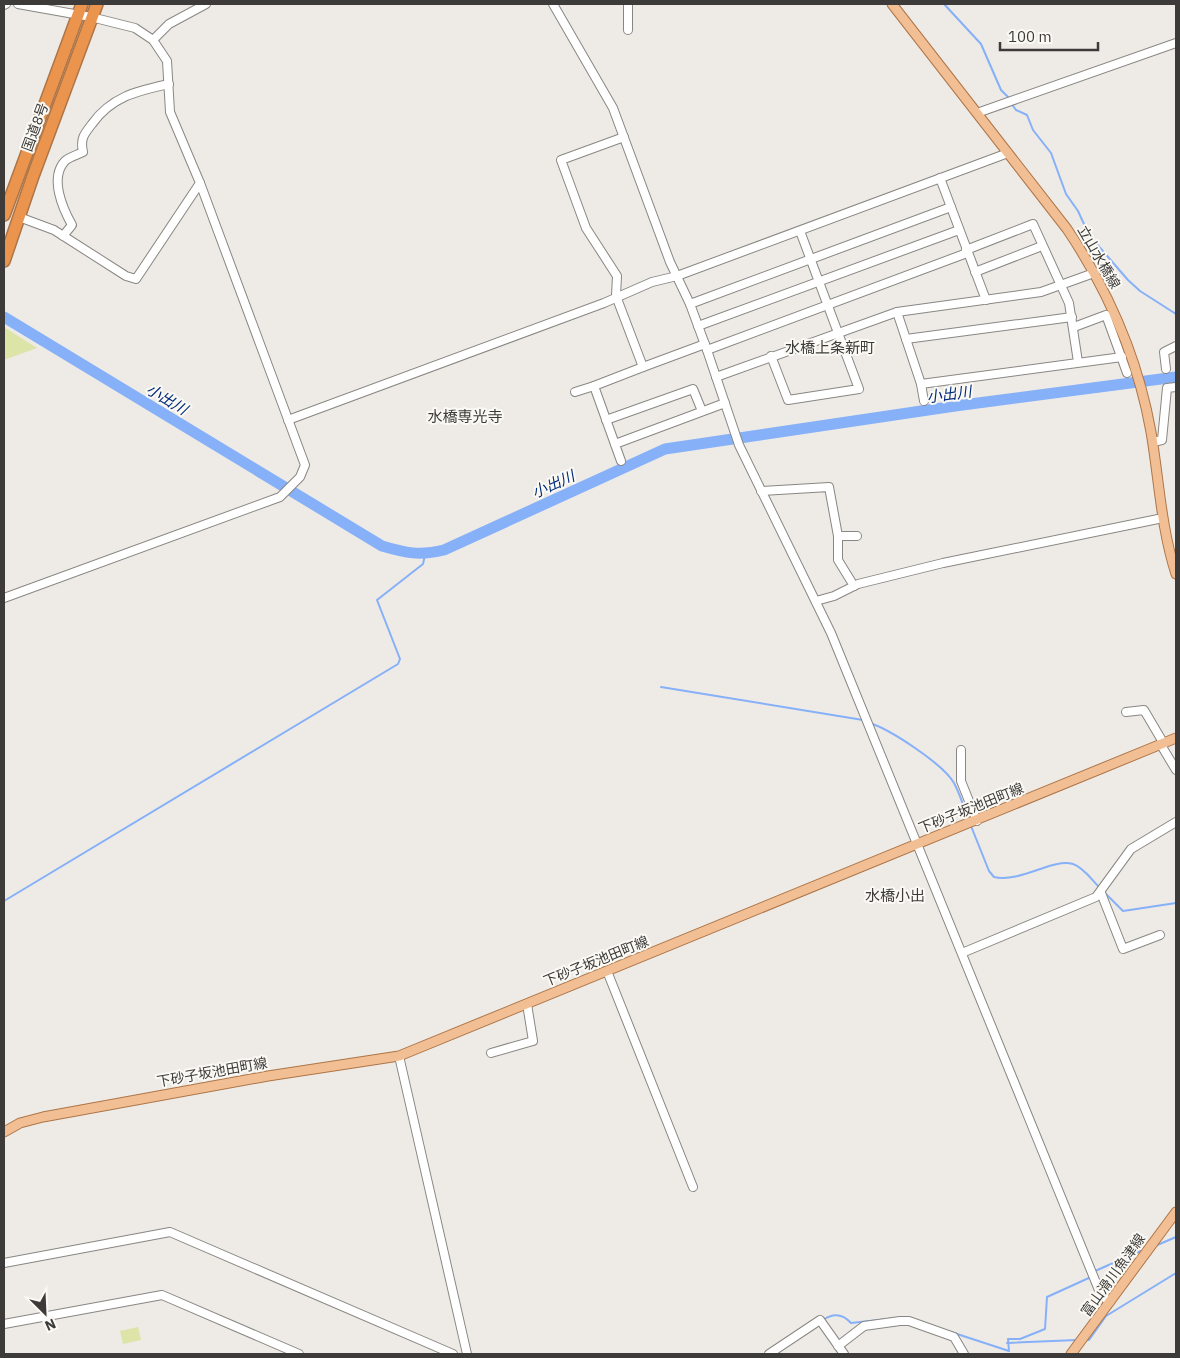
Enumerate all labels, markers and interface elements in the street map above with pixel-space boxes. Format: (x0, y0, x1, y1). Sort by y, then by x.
scale bar (1000, 20, 1098, 52)
text: 100 m (1008, 27, 1052, 46)
street label: 国道8号 (18, 100, 52, 154)
street label: 立山水橋線 (1074, 222, 1124, 292)
district label: 水橋上条新町 (785, 338, 875, 357)
water label: 小出川 (143, 379, 193, 420)
water label: 小出川 (925, 381, 975, 407)
district label: 水橋専光寺 (427, 407, 503, 426)
water label: 小出川 (529, 465, 579, 502)
street label: 下砂子坂池田町線 (916, 779, 1026, 837)
district label: 水橋小出 (865, 886, 925, 905)
street label: 下砂子坂池田町線 (541, 932, 651, 990)
street label: 下砂子坂池田町線 (155, 1053, 269, 1091)
street label: 富山滑川魚津線 (1077, 1230, 1149, 1320)
north arrow (20, 1288, 70, 1338)
text: N (42, 1315, 59, 1335)

